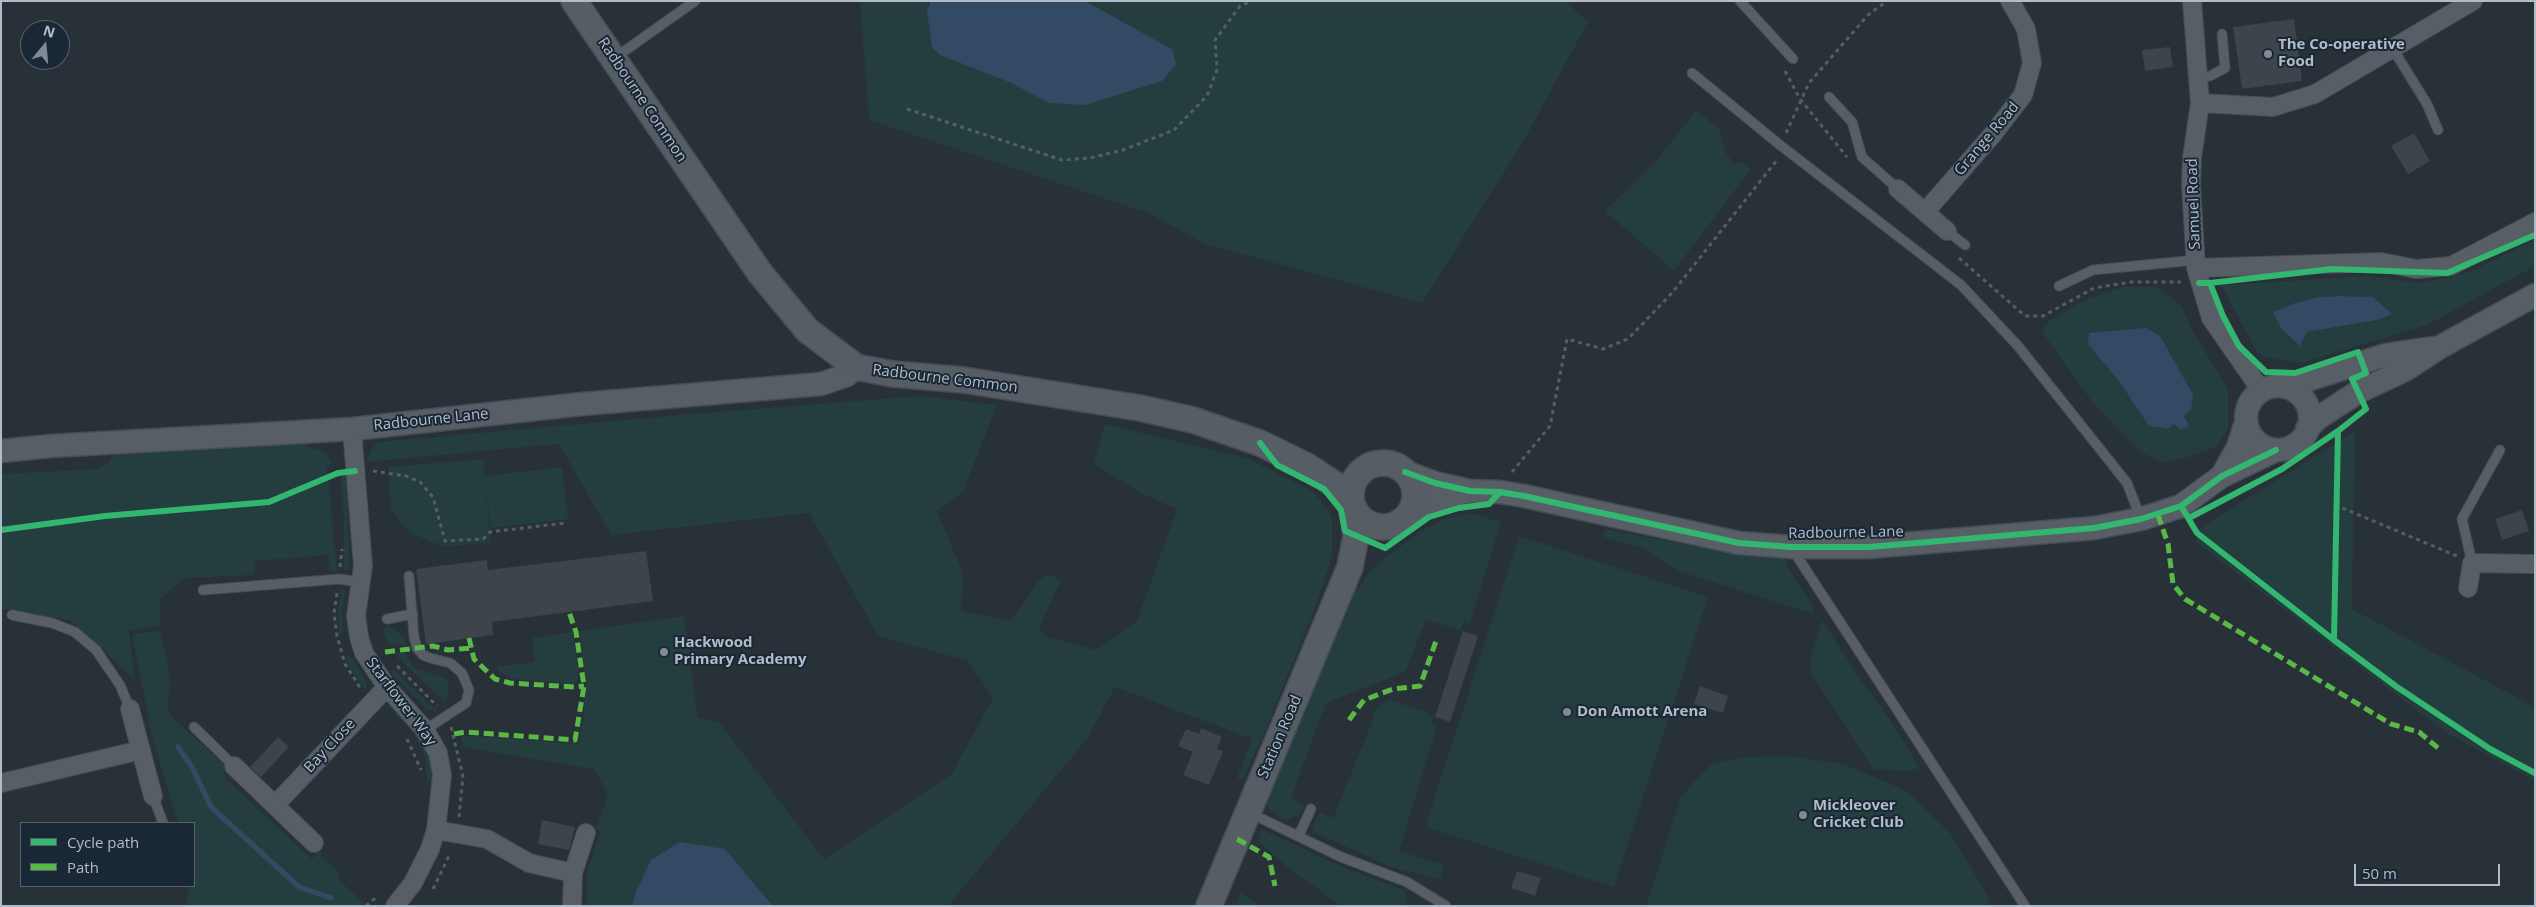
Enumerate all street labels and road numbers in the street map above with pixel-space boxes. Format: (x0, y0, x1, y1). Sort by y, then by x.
street label: Radbourne Common (594, 34, 690, 166)
street label: Grange Road (1951, 98, 2023, 180)
street label: Samuel Road (2183, 158, 2205, 250)
street label: Radbourne Common (871, 361, 1019, 397)
street label: Radbourne Lane (373, 405, 489, 435)
street label: Radbourne Lane (1788, 523, 1904, 543)
street label: Starflower Way (362, 654, 440, 750)
street label: Station Road (1254, 693, 1306, 781)
street label: Bay Close (300, 715, 360, 777)

